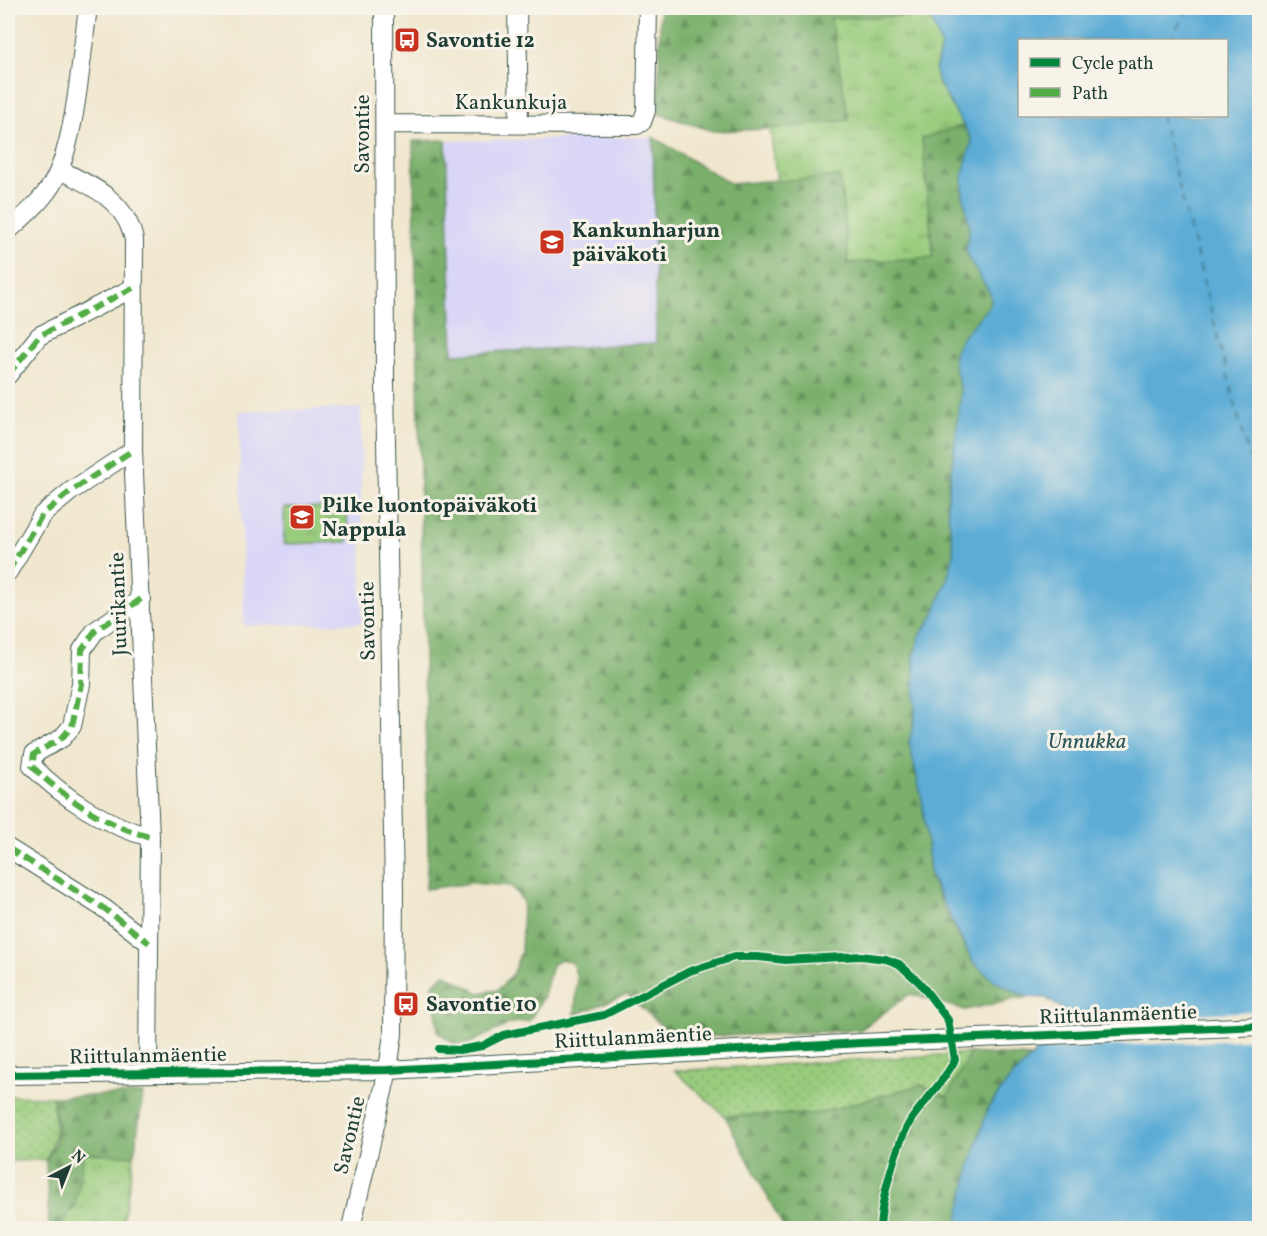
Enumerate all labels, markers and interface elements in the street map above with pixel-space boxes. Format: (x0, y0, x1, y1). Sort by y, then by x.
bus stop icon: Savontie 12 (392, 25, 422, 55)
place label: Savontie 12 (426, 27, 535, 56)
legend (1018, 39, 1228, 117)
text: Cycle path (1072, 52, 1154, 77)
text: Path (1072, 82, 1108, 107)
street label: Kankunkuja (455, 89, 567, 118)
street label: Savontie (349, 94, 378, 174)
place label: Kankunharjun päiväkoti (572, 217, 720, 270)
school or university icon: Kankunharjun päiväkoti (537, 227, 567, 257)
place label: Pilke luontopäiväkoti Nappula (322, 492, 537, 545)
school or university icon: Pilke luontopäiväkoti Nappula (287, 502, 317, 532)
street label: Juurikantie (103, 552, 136, 656)
street label: Savontie (353, 581, 384, 661)
water label: Unnukka (1048, 727, 1126, 758)
bus stop icon: Savontie 10 (391, 989, 421, 1019)
place label: Savontie 10 (426, 991, 537, 1020)
street label: Riittulanmäentie (1039, 998, 1197, 1033)
street label: Riittulanmäentie (554, 1020, 713, 1057)
street label: Riittulanmäentie (69, 1041, 227, 1072)
street label: Savontie (327, 1093, 374, 1177)
north arrow (39, 1137, 99, 1197)
text: N (66, 1145, 90, 1170)

